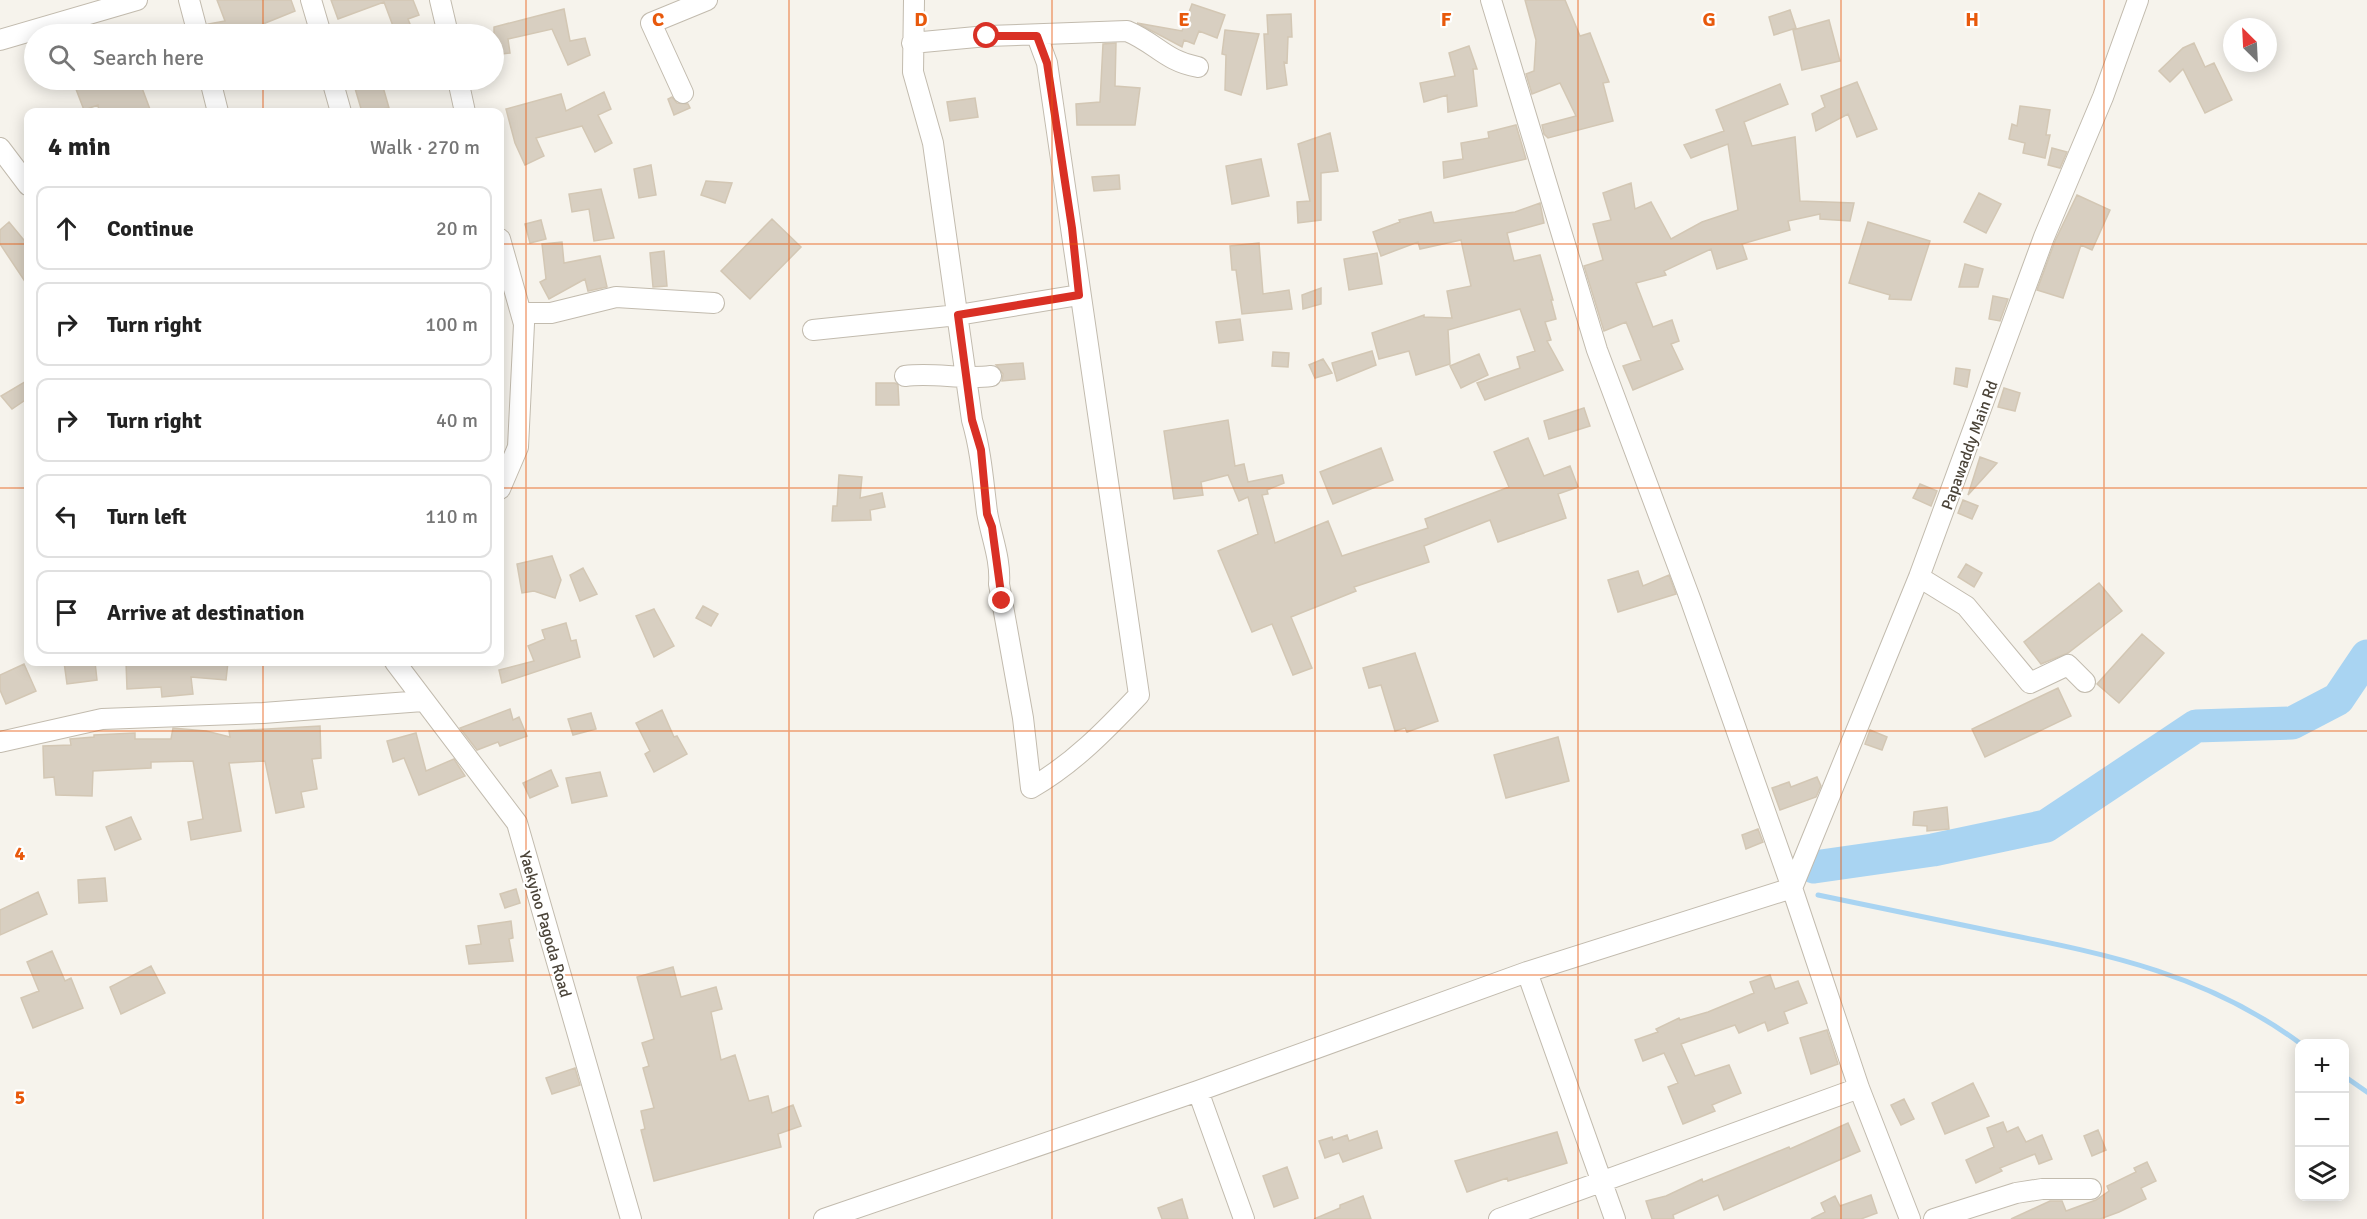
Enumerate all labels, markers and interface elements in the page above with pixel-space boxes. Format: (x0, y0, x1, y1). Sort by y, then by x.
text: C (652, 7, 664, 32)
text: D (914, 7, 928, 32)
text: E (1178, 7, 1190, 32)
text: F (1441, 7, 1452, 32)
text: G (1702, 7, 1716, 32)
text: H (1965, 7, 1979, 32)
north arrow (2223, 18, 2277, 72)
route start (973, 22, 999, 48)
search box (24, 24, 504, 90)
icon: search (45, 41, 78, 74)
text: Search here (93, 44, 204, 71)
text: 4 min (48, 131, 111, 163)
text: Walk · 270 m (370, 135, 480, 160)
icon: ahead (50, 212, 83, 245)
text: Continue (107, 215, 194, 242)
text: 20 m (436, 216, 478, 241)
icon: right (50, 308, 83, 341)
text: Turn right (107, 311, 202, 338)
text: 100 m (425, 312, 478, 337)
street label: Papawaddy Main Rd (1937, 378, 2003, 513)
icon: right (50, 404, 83, 437)
text: Turn right (107, 407, 202, 434)
text: 40 m (436, 408, 478, 433)
icon: left (50, 500, 83, 533)
text: Turn left (107, 503, 187, 530)
text: 110 m (425, 504, 478, 529)
route end (988, 587, 1014, 613)
icon: arrive (50, 596, 83, 629)
text: Arrive at destination (107, 599, 304, 626)
text: 4 (15, 841, 26, 866)
street label: Yaekyioo Pagoda Road (515, 849, 576, 1000)
map controls (2295, 1039, 2349, 1201)
button: + (2295, 1039, 2349, 1093)
text: 5 (15, 1085, 25, 1110)
button: − (2295, 1093, 2349, 1147)
button: layers (2295, 1147, 2349, 1201)

